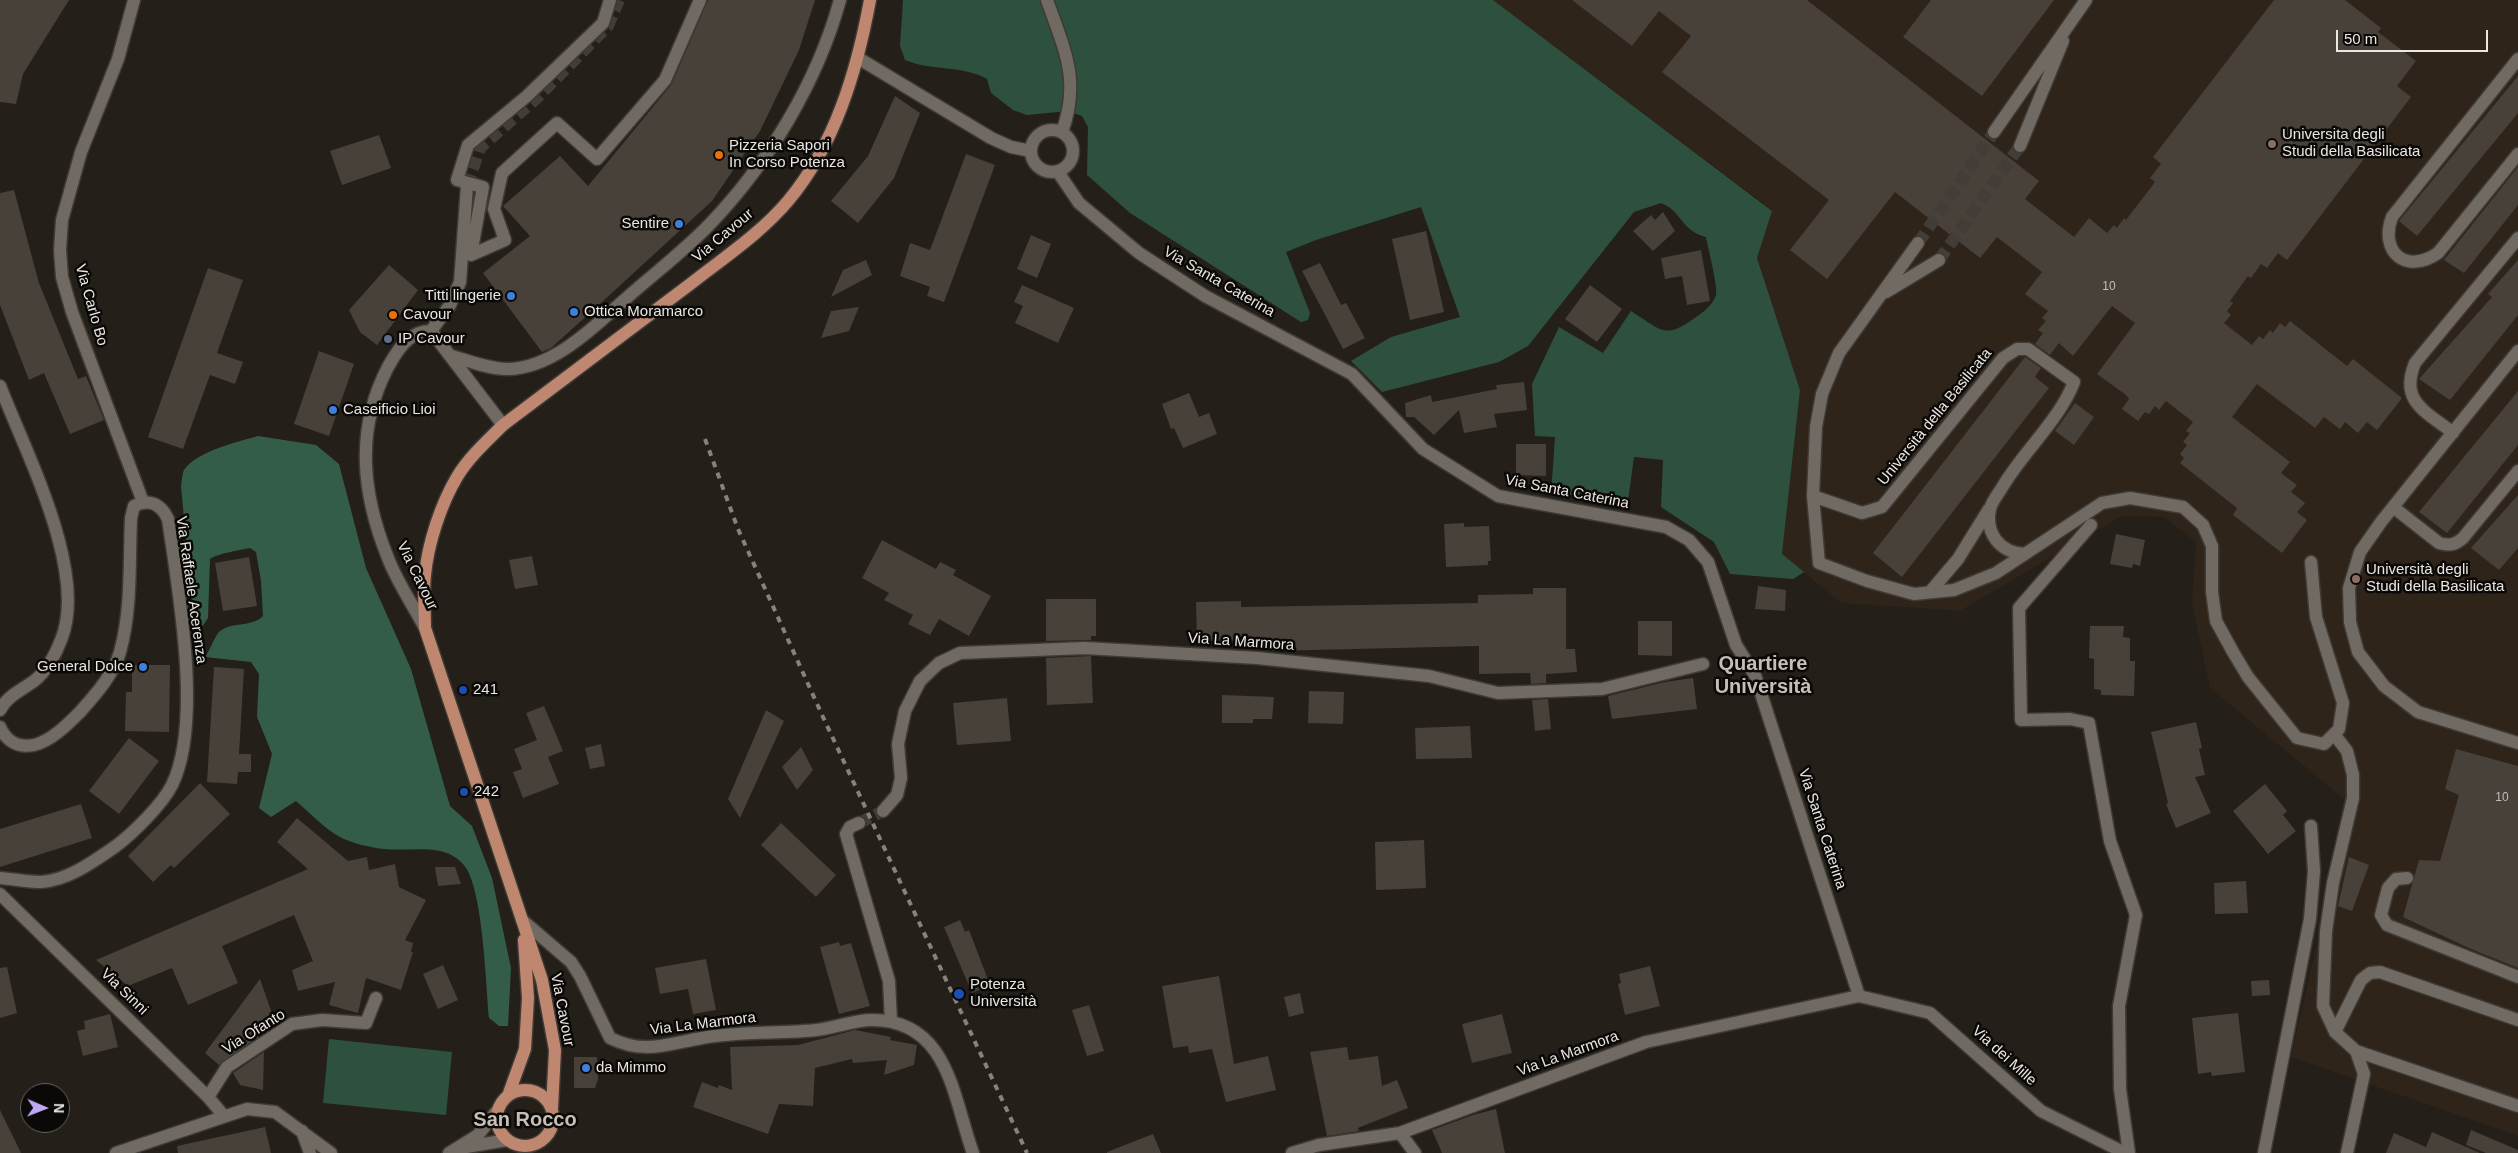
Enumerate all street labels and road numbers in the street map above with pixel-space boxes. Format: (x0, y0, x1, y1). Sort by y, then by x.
street label: Via Cavour (689, 205, 757, 267)
street label: Via Santa Caterina (1160, 243, 1278, 321)
street label: Via Carlo Bo (71, 262, 111, 348)
street label: Università della Basilicata (1874, 345, 1996, 489)
street label: Via Santa Caterina (1504, 471, 1630, 513)
street label: Via Raffaele Acerenza (172, 515, 210, 665)
street label: Via Cavour (393, 539, 441, 613)
street label: Via La Marmora (1187, 629, 1295, 655)
street label: Via Santa Caterina (1794, 766, 1850, 892)
street label: Via Sinni (97, 965, 151, 1019)
street label: Via Cavour (546, 972, 578, 1048)
street label: Via Ofanto (219, 1006, 289, 1058)
street label: Via La Marmora (649, 1009, 757, 1039)
street label: Via dei Mille (1968, 1022, 2040, 1090)
street label: Via La Marmora (1515, 1027, 1621, 1081)

